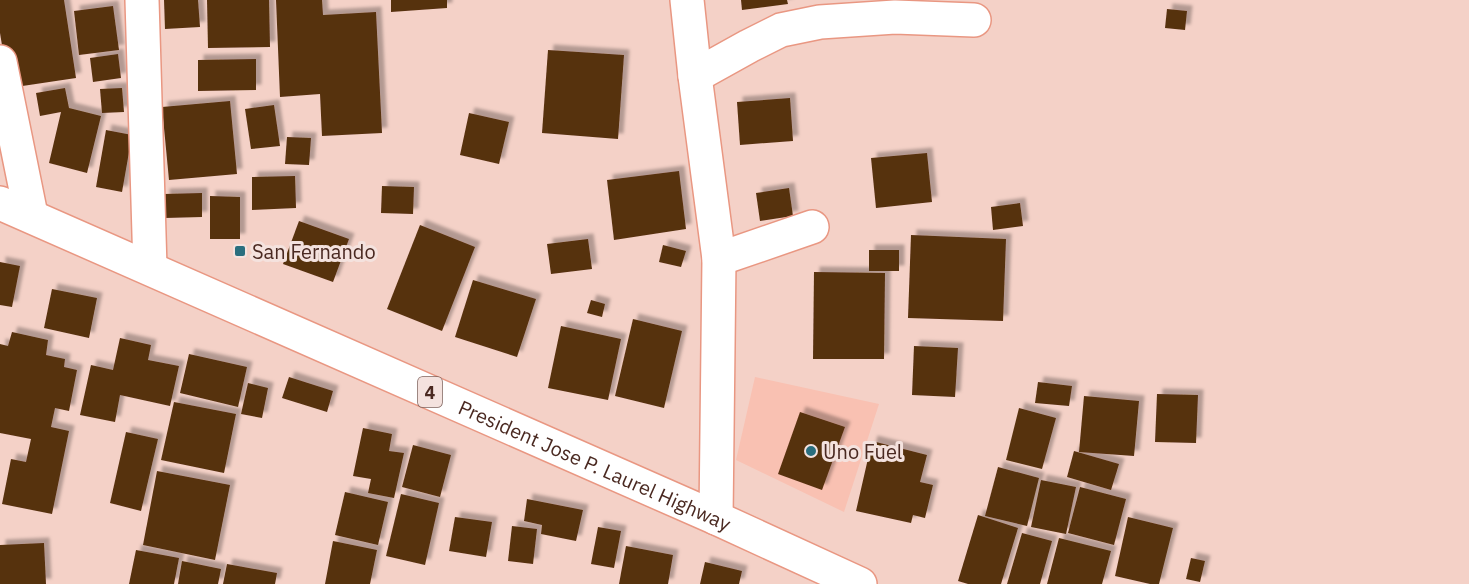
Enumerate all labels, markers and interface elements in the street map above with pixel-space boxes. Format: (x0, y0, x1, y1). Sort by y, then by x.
place label: San Fernando (252, 238, 376, 265)
marker: San Fernando (233, 244, 247, 258)
road number: 4 (418, 377, 442, 407)
street label: President Jose P. Laurel Highway (454, 393, 736, 537)
place label: Uno Fuel (823, 438, 902, 465)
marker: Uno Fuel (804, 444, 818, 458)

